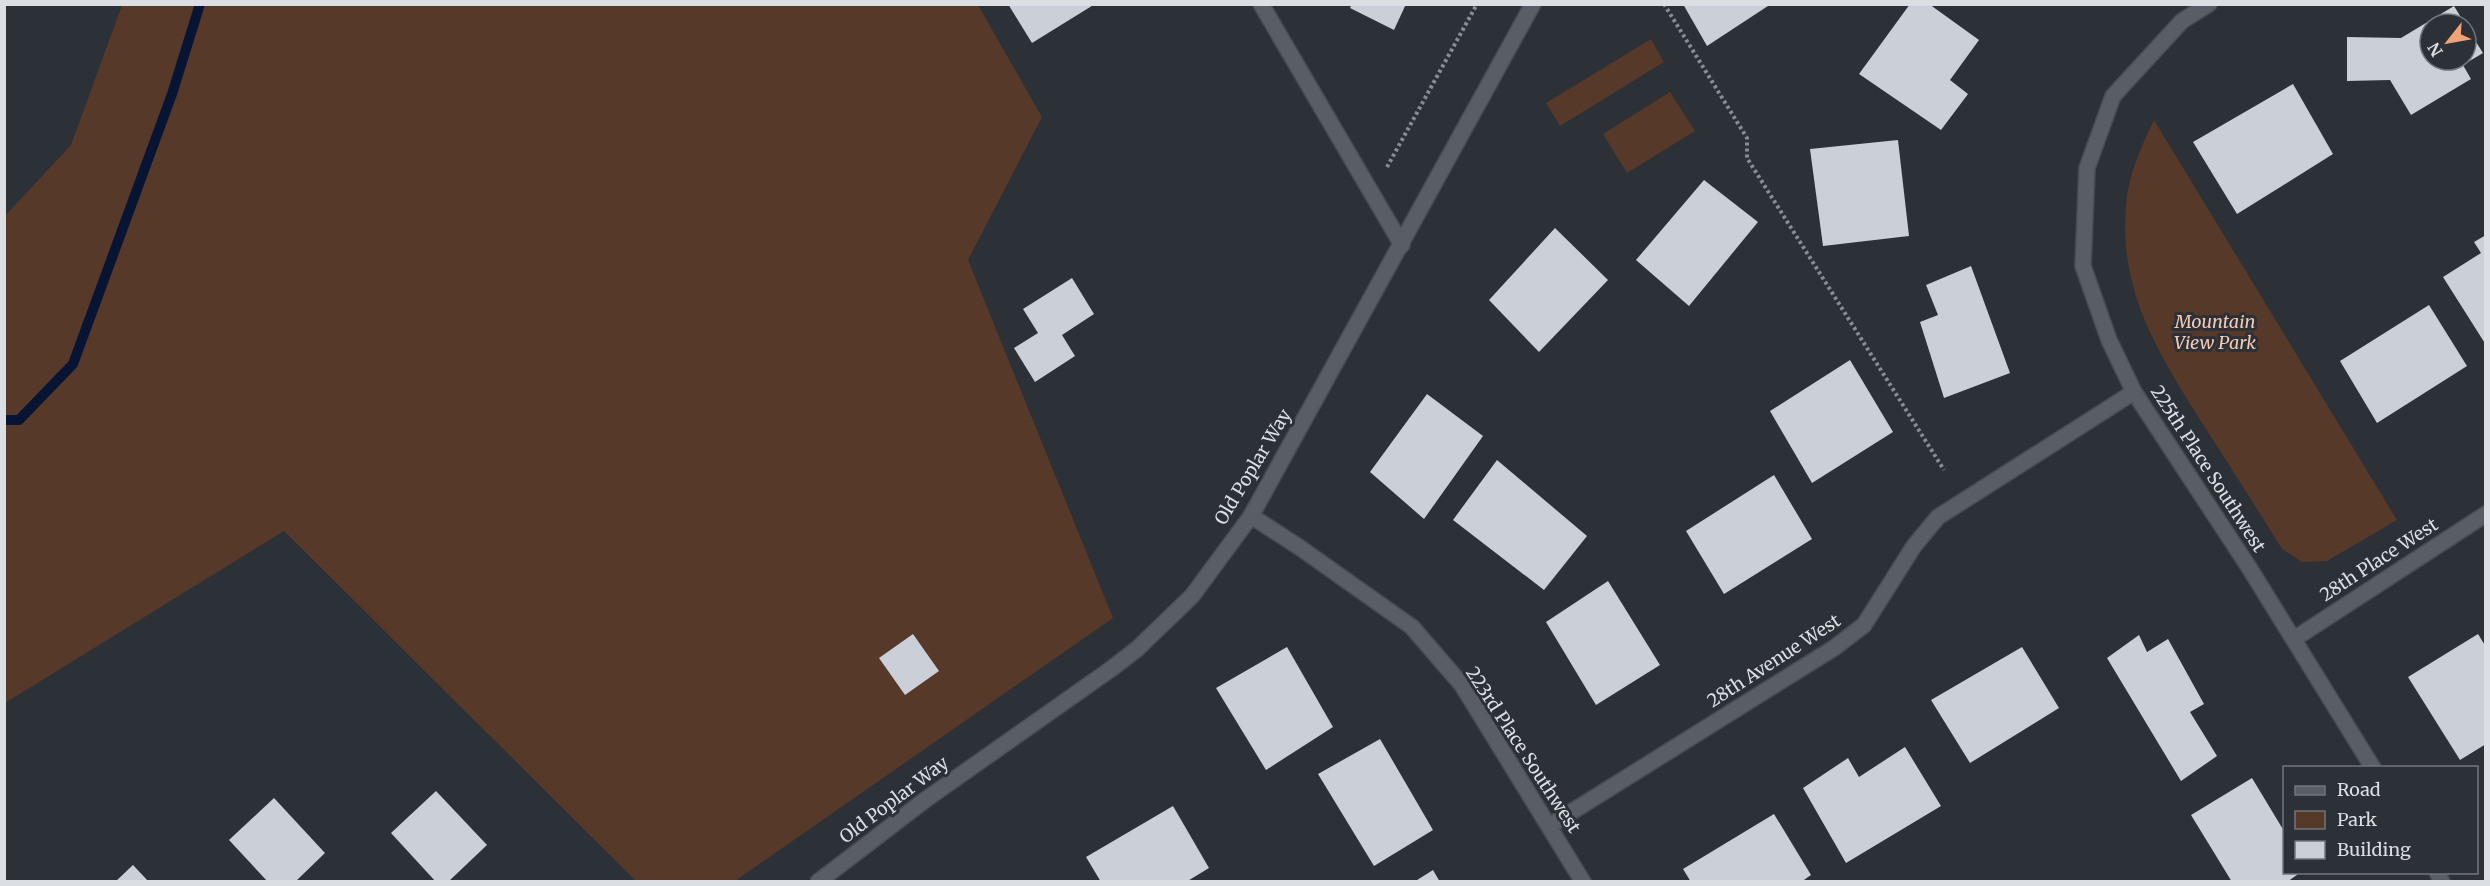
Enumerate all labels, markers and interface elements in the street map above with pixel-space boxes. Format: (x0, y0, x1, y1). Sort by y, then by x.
north arrow (2418, 12, 2478, 72)
text: N (2423, 39, 2447, 60)
park label: Mountain View Park (2174, 310, 2256, 354)
street label: 225th Place Southwest (2146, 381, 2271, 556)
street label: Old Poplar Way (1209, 404, 1296, 529)
street label: 28th Place West (2315, 513, 2442, 606)
street label: 28th Avenue West (1703, 609, 1845, 712)
street label: 223rd Place Southwest (1461, 662, 1586, 837)
street label: Old Poplar Way (835, 751, 953, 848)
legend (2283, 766, 2478, 874)
text: Road (2337, 778, 2381, 801)
text: Park (2337, 808, 2378, 831)
text: Building (2337, 838, 2411, 861)

